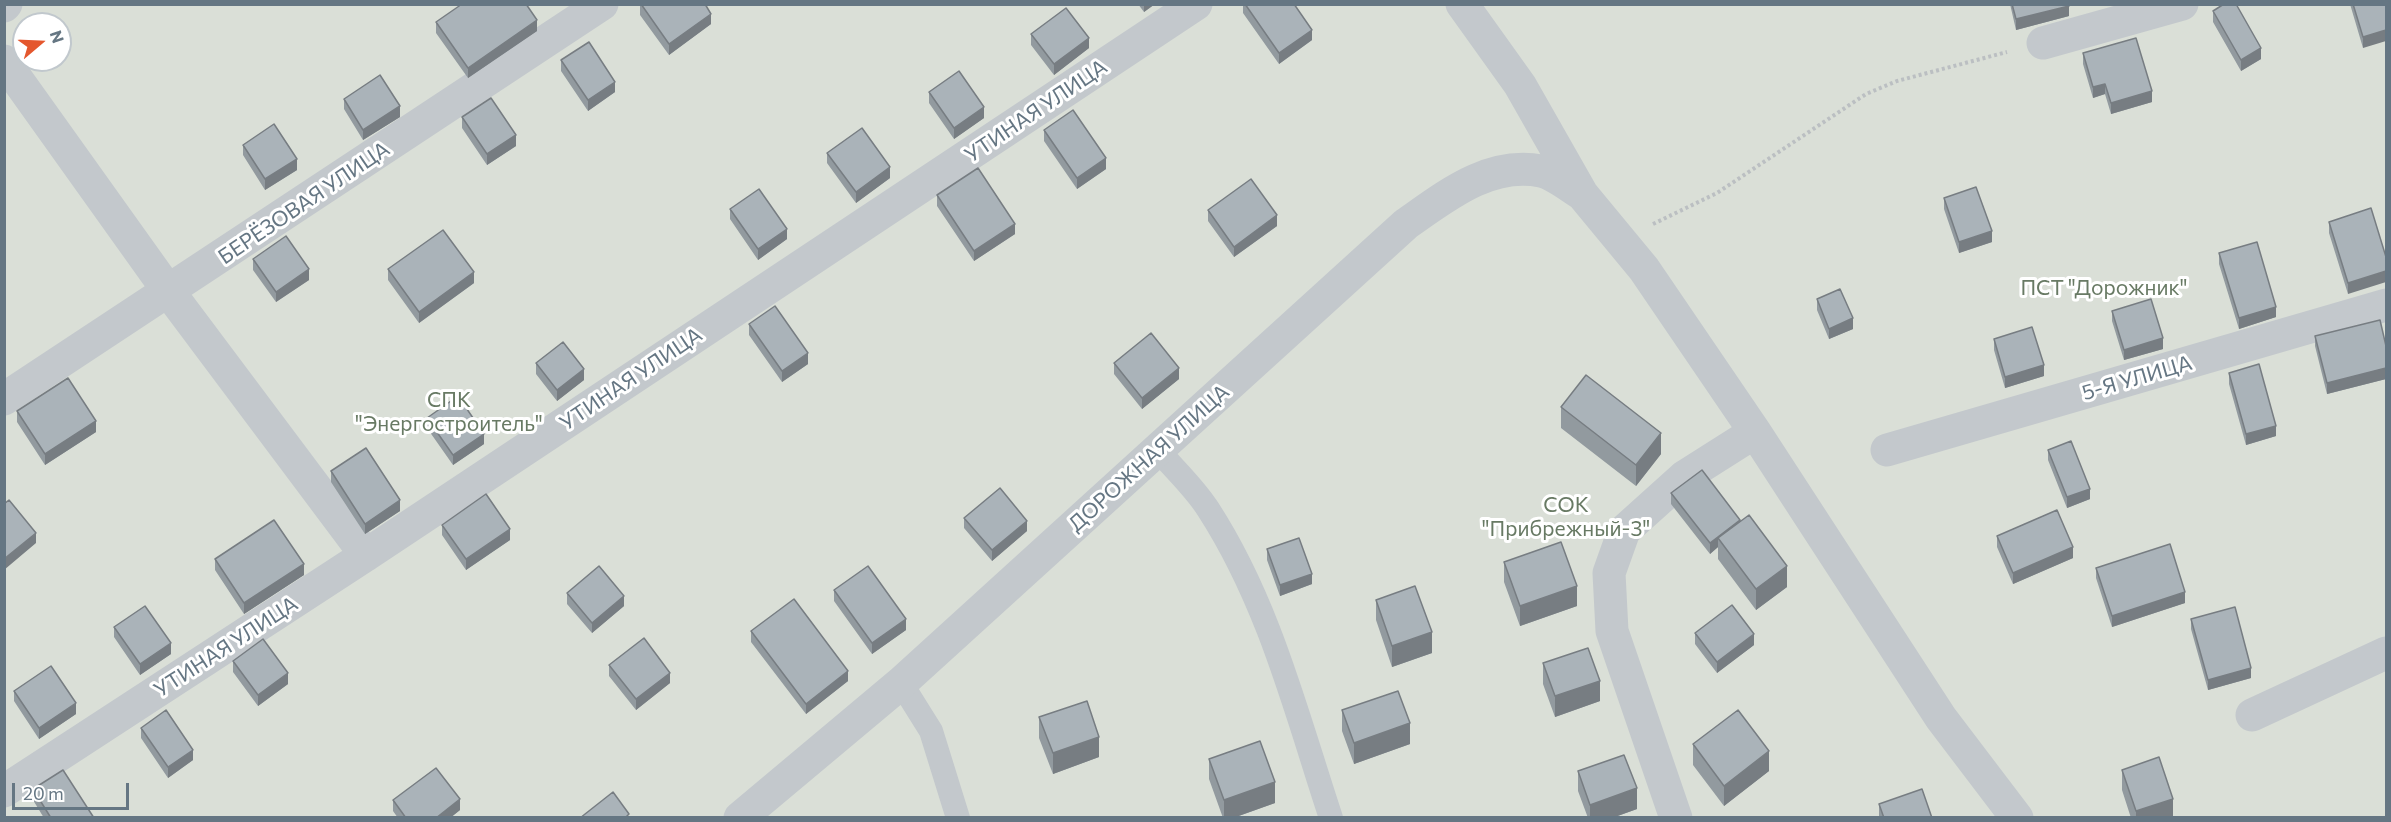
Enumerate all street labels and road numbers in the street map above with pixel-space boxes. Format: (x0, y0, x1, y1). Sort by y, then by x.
street label: УТИНАЯ УЛИЦА (960, 54, 1112, 168)
street label: БЕРЁЗОВАЯ УЛИЦА (214, 136, 394, 270)
street label: УТИНАЯ УЛИЦА (555, 322, 707, 436)
street label: 5-Я УЛИЦА (2079, 350, 2195, 406)
street label: ДОРОЖНАЯ УЛИЦА (1063, 379, 1235, 537)
street label: УТИНАЯ УЛИЦА (149, 591, 303, 703)

